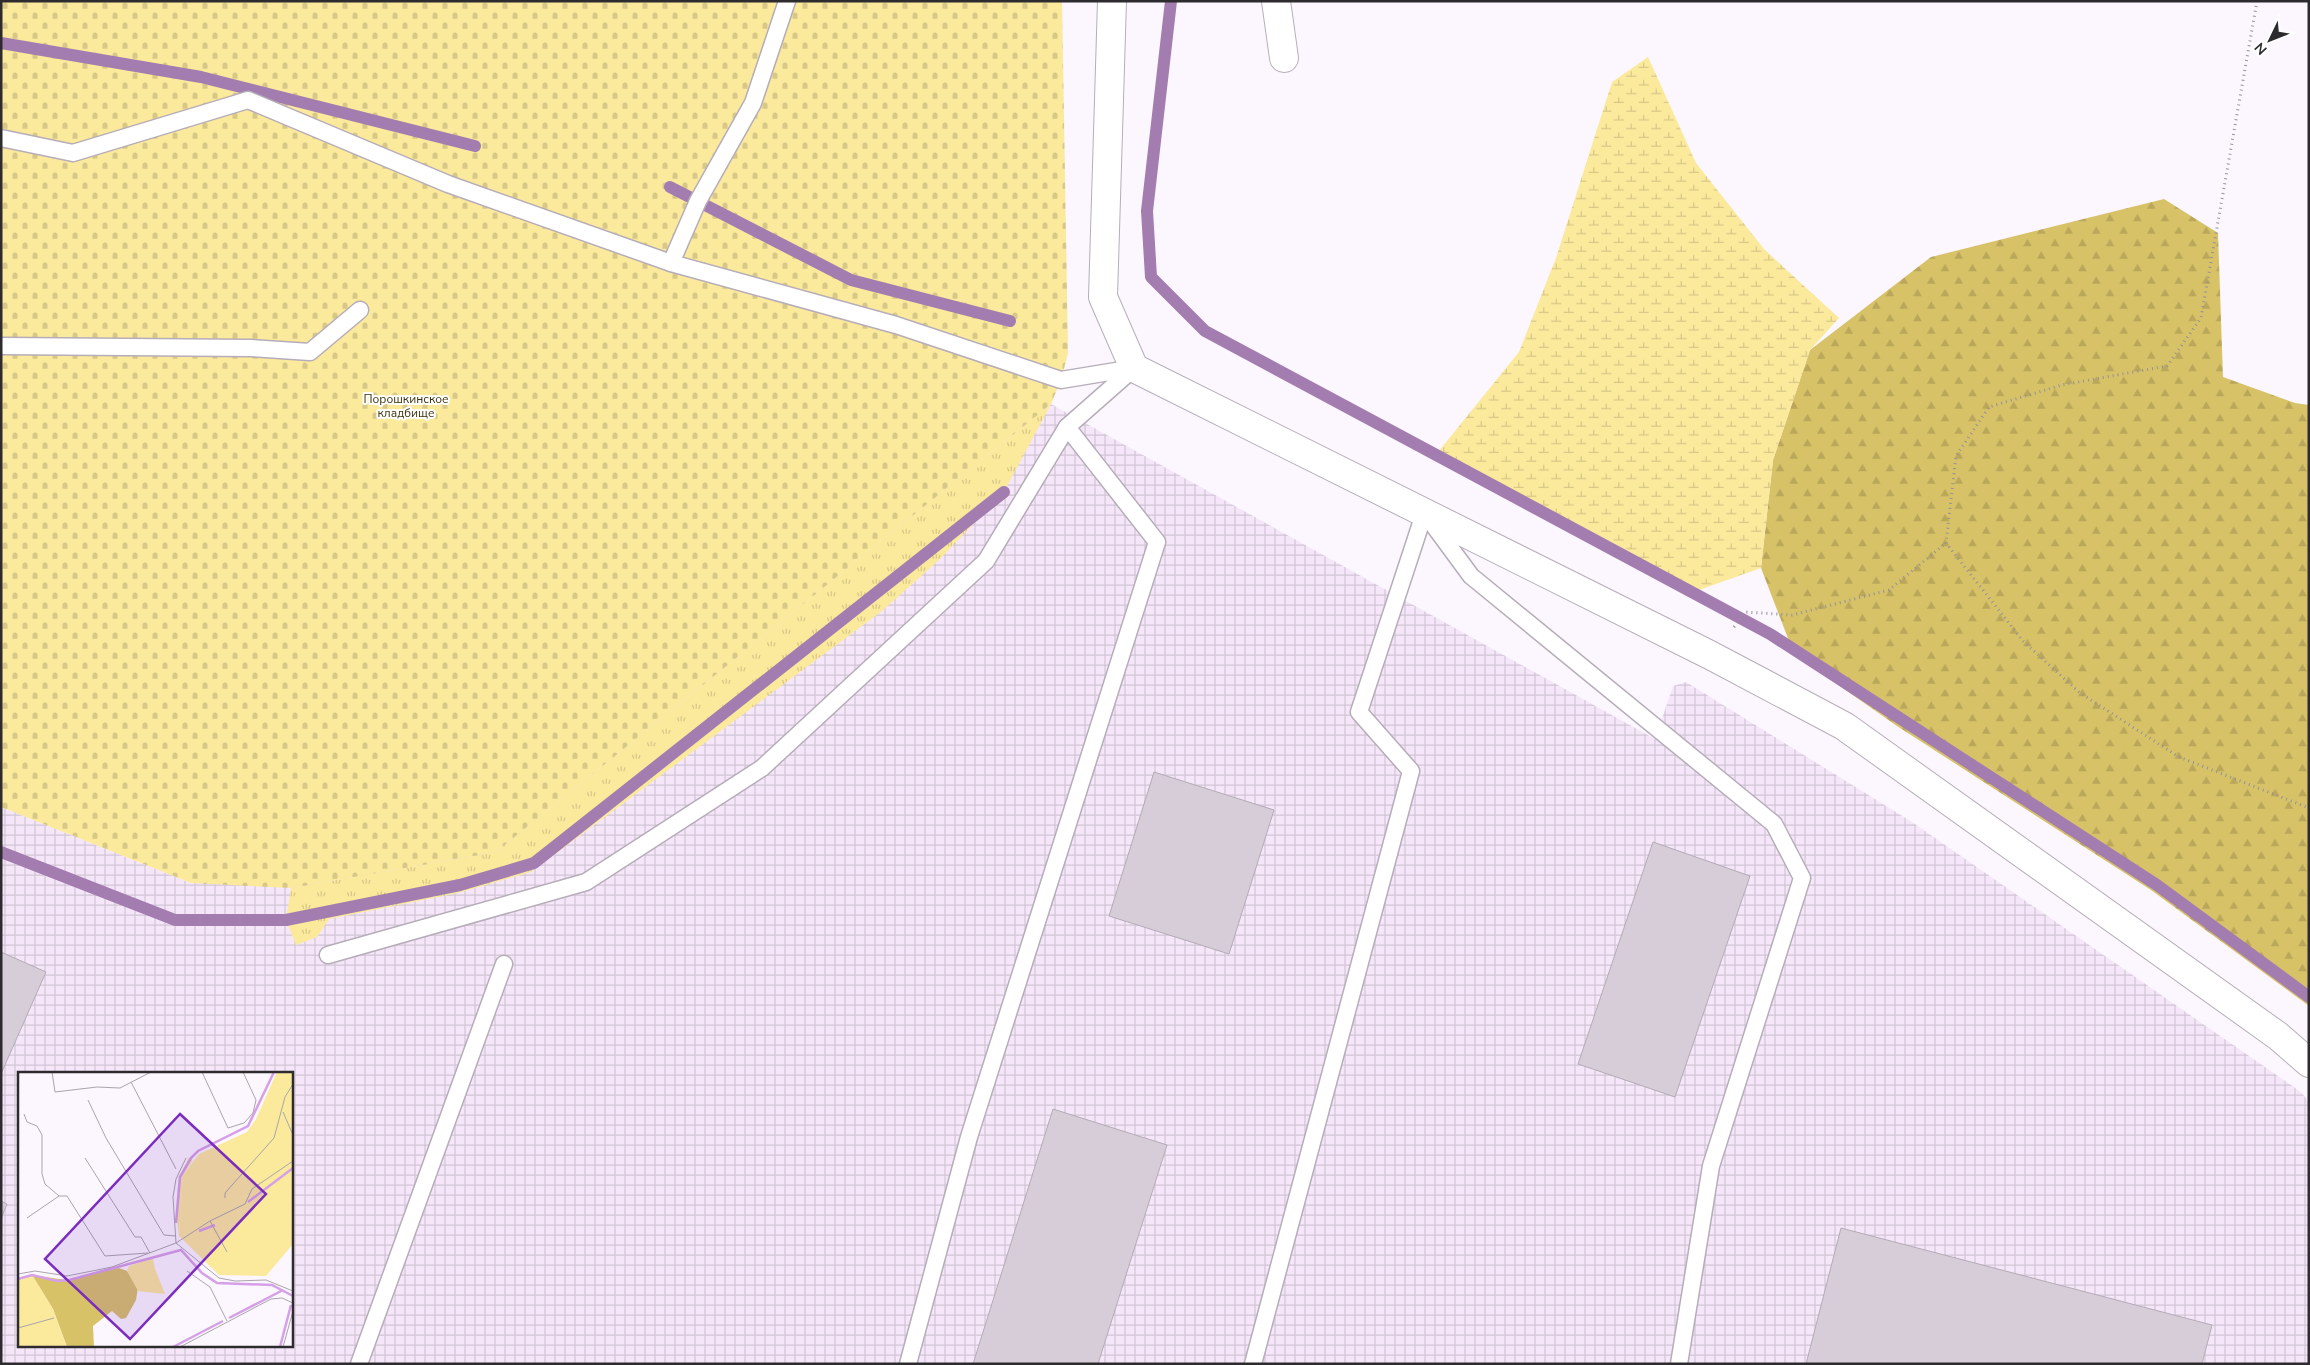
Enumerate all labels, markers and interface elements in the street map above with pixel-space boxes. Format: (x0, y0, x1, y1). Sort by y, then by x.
north arrow (2245, 15, 2295, 65)
text: N (2250, 38, 2271, 59)
park label: Порошкинское кладбище (363, 391, 449, 421)
inset map (18, 1072, 292, 1348)

